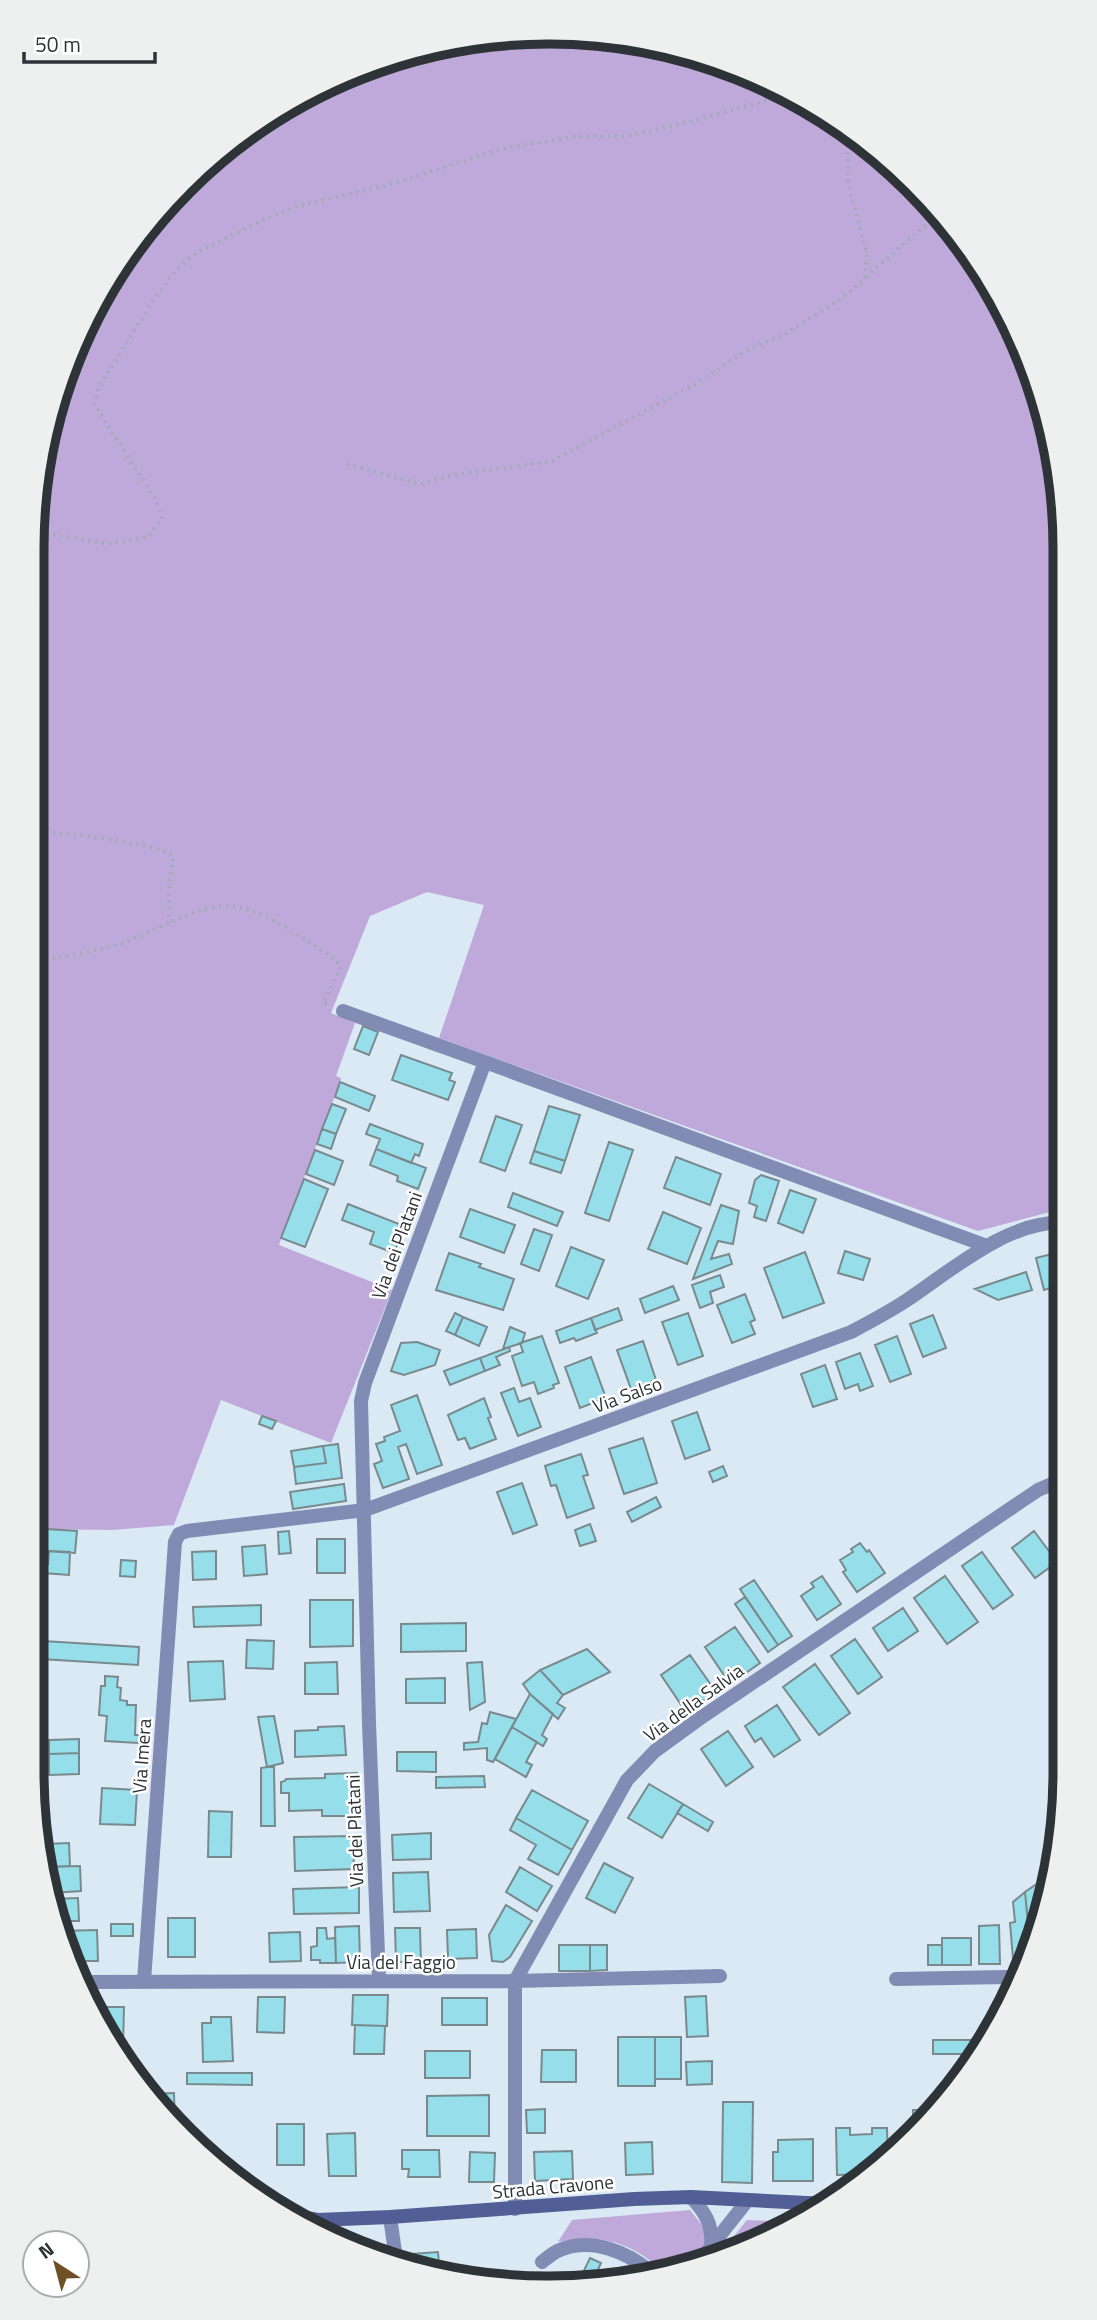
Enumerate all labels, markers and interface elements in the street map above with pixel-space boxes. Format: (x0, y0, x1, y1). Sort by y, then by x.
scale bar (24, 21, 156, 65)
text: 50 m (35, 28, 81, 60)
street label: Via dei Platani (363, 1187, 429, 1303)
street label: Via Salso (588, 1368, 666, 1420)
street label: Via della Salvia (637, 1655, 750, 1748)
street label: Via Imera (124, 1717, 158, 1795)
street label: Via dei Platani (338, 1774, 370, 1888)
street label: Via del Faggio (346, 1947, 456, 1976)
street label: Strada Cravone (491, 2166, 615, 2206)
north arrow (21, 2229, 91, 2299)
text: N (32, 2234, 60, 2265)

